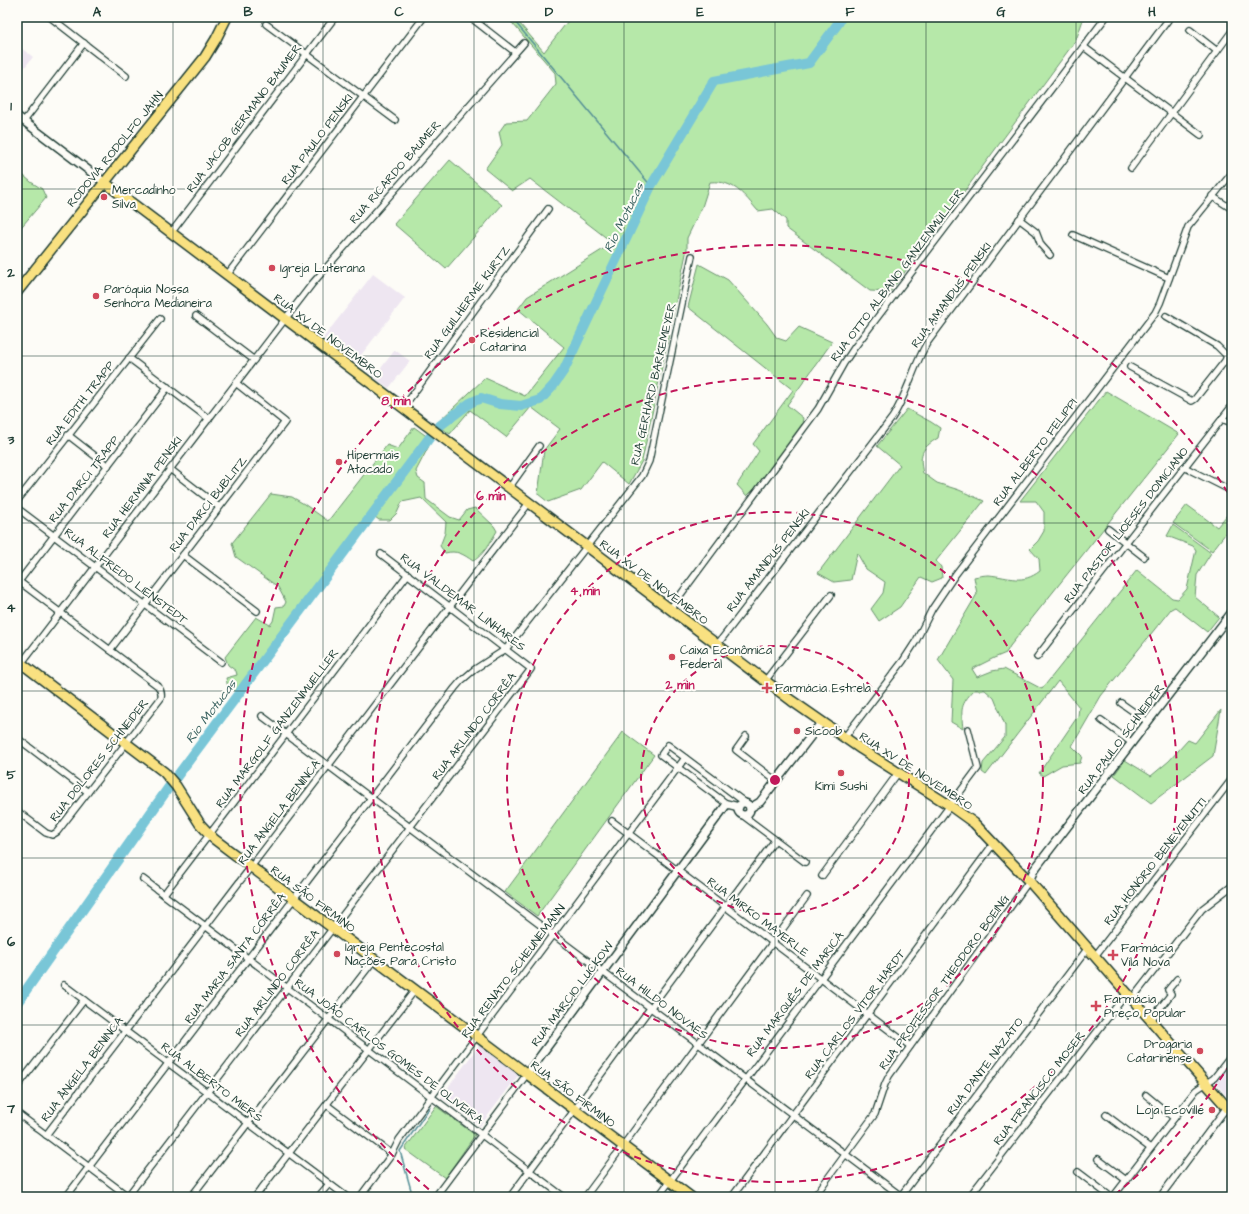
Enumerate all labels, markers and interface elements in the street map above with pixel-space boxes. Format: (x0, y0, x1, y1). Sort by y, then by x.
text: A (93, 3, 102, 21)
text: B (243, 3, 253, 21)
text: C (394, 3, 404, 21)
text: D (545, 3, 554, 21)
text: E (696, 3, 704, 21)
text: F (845, 3, 855, 21)
text: G (996, 3, 1006, 21)
text: H (1148, 3, 1156, 21)
street label: RUA JACOB GERMANO BAUMER (183, 40, 306, 196)
street label: RODOVIA RODOLFO JAHN (63, 87, 168, 211)
street label: RUA PAULO PENSKI (277, 90, 357, 188)
text: 1 (10, 97, 12, 115)
street label: RUA RICARDO BAUMER (346, 117, 445, 228)
water label: Rio Motucas (599, 178, 649, 255)
place label: Mercadinho Silva (112, 182, 176, 213)
street label: RUA OTTO ALBANO GANZENMÜLLER (827, 185, 968, 365)
marker: Mercadinho Silva (99, 192, 109, 202)
street label: RUA AMANDUS PENSKI (907, 239, 996, 352)
street label: RUA GUILHERME KURTZ (420, 241, 515, 363)
place label: Igreja Luterana (280, 260, 365, 278)
marker: Igreja Luterana (267, 263, 277, 273)
text: 2 (6, 264, 15, 282)
place label: Paróquia Nossa Senhora Medianeira (104, 281, 212, 312)
street label: RUA XV DE NOVEMBRO (270, 290, 386, 383)
marker: Paróquia Nossa Senhora Medianeira (91, 291, 101, 301)
street label: RUA GERHARD BARKEMEYER (627, 301, 680, 467)
place label: Residencial Catarina (480, 325, 539, 356)
marker: Residencial Catarina (467, 335, 477, 345)
street label: RUA EDITH TRAPP (42, 357, 119, 449)
text: 8 min (381, 393, 411, 410)
street label: RUA ALBERTO FELIPPI (989, 395, 1082, 510)
text: 3 (7, 431, 15, 449)
street label: RUA DARCI TRAPP (45, 432, 124, 526)
street label: RUA HERMÍNIA PENSKI (98, 433, 186, 542)
street label: RUA PASTOR LIOESES DOMICIANO (1060, 444, 1193, 607)
place label: Hipermais Atacado (347, 447, 399, 478)
street label: RUA DARCI BUBLITZ (165, 452, 252, 556)
marker: Hipermais Atacado (334, 457, 344, 467)
text: 6 min (476, 488, 506, 505)
street label: RUA AMANDUS PENSKI (723, 505, 814, 615)
street label: RUA ALFREDO LIENSTEDT (60, 524, 191, 629)
street label: RUA XV DE NOVEMBRO (596, 536, 712, 629)
street label: RUA VALDEMAR LINHARES (396, 550, 529, 655)
text: 4 min (570, 583, 600, 600)
text: 4 (7, 599, 16, 617)
place label: Caixa Econômica Federal (680, 642, 772, 673)
street label: RUA MARGOLF GANZENMUELLER (212, 645, 343, 811)
marker: Caixa Econômica Federal (667, 652, 677, 662)
street label: RUA ARLINDO CORRÊA (428, 669, 521, 784)
water label: Rio Motucas (181, 675, 241, 747)
text: 2 min (665, 677, 694, 694)
place label: Farmácia Estrela (775, 680, 871, 697)
street label: RUA PAULO SCHNEIDER (1074, 681, 1169, 798)
marker: Farmácia Estrela (762, 683, 772, 693)
street label: RUA DOLORES SCHNEIDER (46, 695, 153, 825)
place label: Sicoob (805, 723, 843, 740)
marker: Sicoob (792, 726, 802, 736)
street label: RUA XV DE NOVEMBRO (856, 728, 976, 815)
street label: RUA ÂNGELA BENINCA (234, 756, 325, 868)
text: 5 (6, 766, 16, 784)
marker: Kimi Sushi (836, 768, 846, 778)
centre of rings (768, 773, 782, 787)
place label: Kimi Sushi (815, 778, 867, 795)
street label: RUA HONÓRIO BENEVENUTTI (1100, 794, 1211, 929)
street label: RUA SÃO FIRMINO (267, 862, 359, 937)
street label: RUA MIRKO MAYERLE (703, 874, 812, 961)
street label: RUA MARIA SANTA CORRÊA (181, 889, 290, 1027)
street label: RUA PROFESSOR THEODORO BOEING (875, 891, 1014, 1073)
street label: RUA RENATO SCHEUNEMANN (457, 900, 570, 1042)
street label: RUA ARLINDO CORRÊA (231, 926, 324, 1041)
street label: RUA MARQUÊS DE MARICÁ (743, 928, 848, 1060)
text: 6 (7, 933, 16, 951)
street label: RUA MÁRCIO LUCKOW (527, 938, 618, 1050)
place label: Igreja Pentecostal Nações Para Cristo (345, 939, 456, 970)
place label: Farmácia Vila Nova (1121, 940, 1173, 971)
street label: RUA CARLOS VÍTOR HARDT (801, 946, 910, 1083)
marker: Igreja Pentecostal Nações Para Cristo (332, 949, 342, 959)
marker: Farmácia Vila Nova (1108, 950, 1118, 960)
street label: RUA HILDO NOVAES (612, 963, 712, 1044)
street label: RUA JOÃO CARLOS GOMES DE OLIVEIRA (291, 975, 487, 1128)
place label: Farmácia Preço Popular (1104, 991, 1186, 1022)
marker: Farmácia Preço Popular (1091, 1001, 1101, 1011)
street label: RUA ÂNGELA BENINCA (37, 1013, 128, 1125)
street label: RUA DANTE NAZATO (943, 1014, 1028, 1119)
street label: RUA FRANCISCO MOSER (989, 1028, 1089, 1149)
place label: Drogaria Catarinense (1127, 1036, 1192, 1067)
street label: RUA ALBERTO MIERS (157, 1038, 266, 1126)
marker: Drogaria Catarinense (1195, 1046, 1205, 1056)
street label: RUA SÃO FIRMINO (527, 1057, 619, 1132)
text: 7 (6, 1100, 16, 1118)
place label: Loja Ecoville (1136, 1102, 1205, 1119)
marker: Loja Ecoville (1207, 1105, 1217, 1115)

